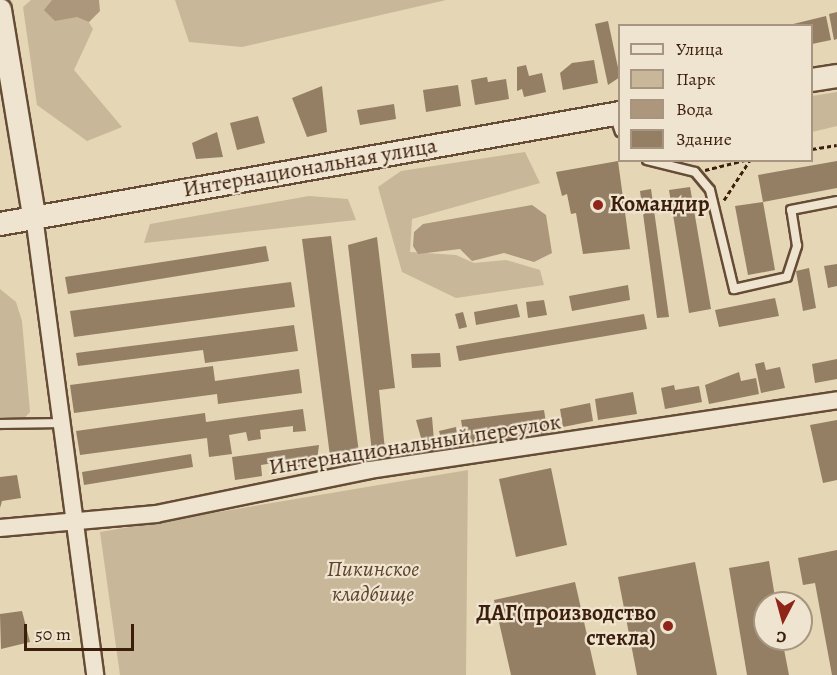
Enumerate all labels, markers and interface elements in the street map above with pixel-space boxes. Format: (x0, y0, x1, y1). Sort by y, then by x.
legend (618, 24, 813, 162)
text: Улица (676, 37, 723, 61)
text: Парк (676, 67, 716, 91)
text: Вода (676, 97, 713, 121)
text: Здание (676, 127, 732, 151)
street label: Интернациональная улица (181, 133, 439, 203)
place label: Командир (610, 192, 709, 218)
marker: Командир (591, 198, 605, 212)
street label: Интернациональный переулок (267, 409, 563, 481)
park label: Пикинское кладбище (327, 556, 419, 608)
north arrow (753, 591, 813, 651)
place label: ДАГ(производство стекла) (476, 600, 656, 652)
scale bar (27, 612, 136, 650)
marker: ДАГ(производство стекла) (661, 619, 675, 633)
text: 50 m (35, 622, 71, 646)
text: С (775, 625, 787, 648)

